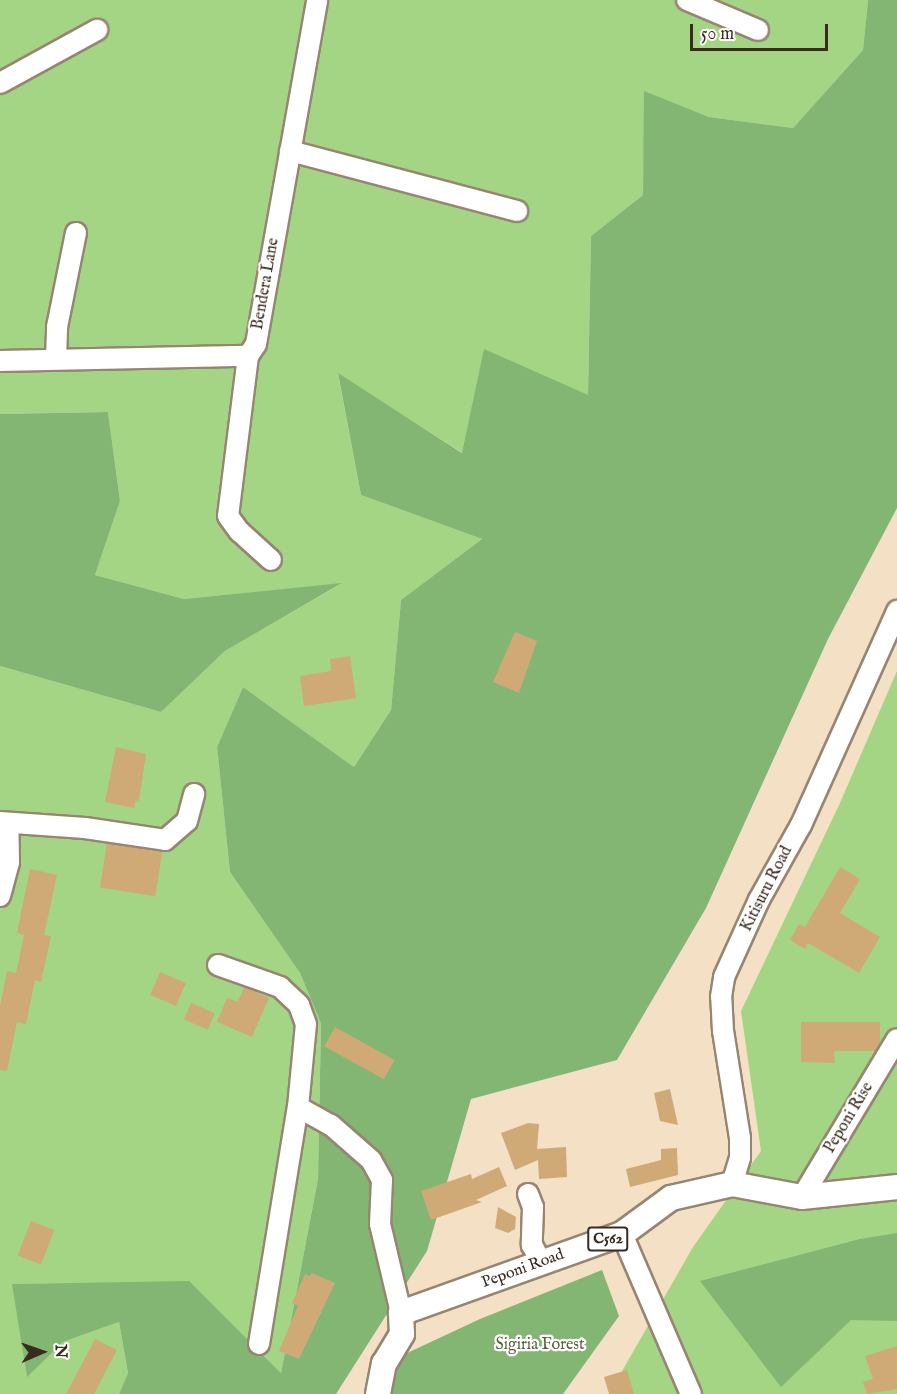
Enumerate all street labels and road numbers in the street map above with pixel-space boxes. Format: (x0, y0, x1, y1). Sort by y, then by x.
street label: Bendera Lane (248, 237, 284, 331)
street label: Kitisuru Road (737, 843, 797, 935)
street label: Peponi Rise (820, 1079, 878, 1157)
road number: C562 (587, 1227, 629, 1251)
street label: Peponi Road (479, 1245, 567, 1293)

